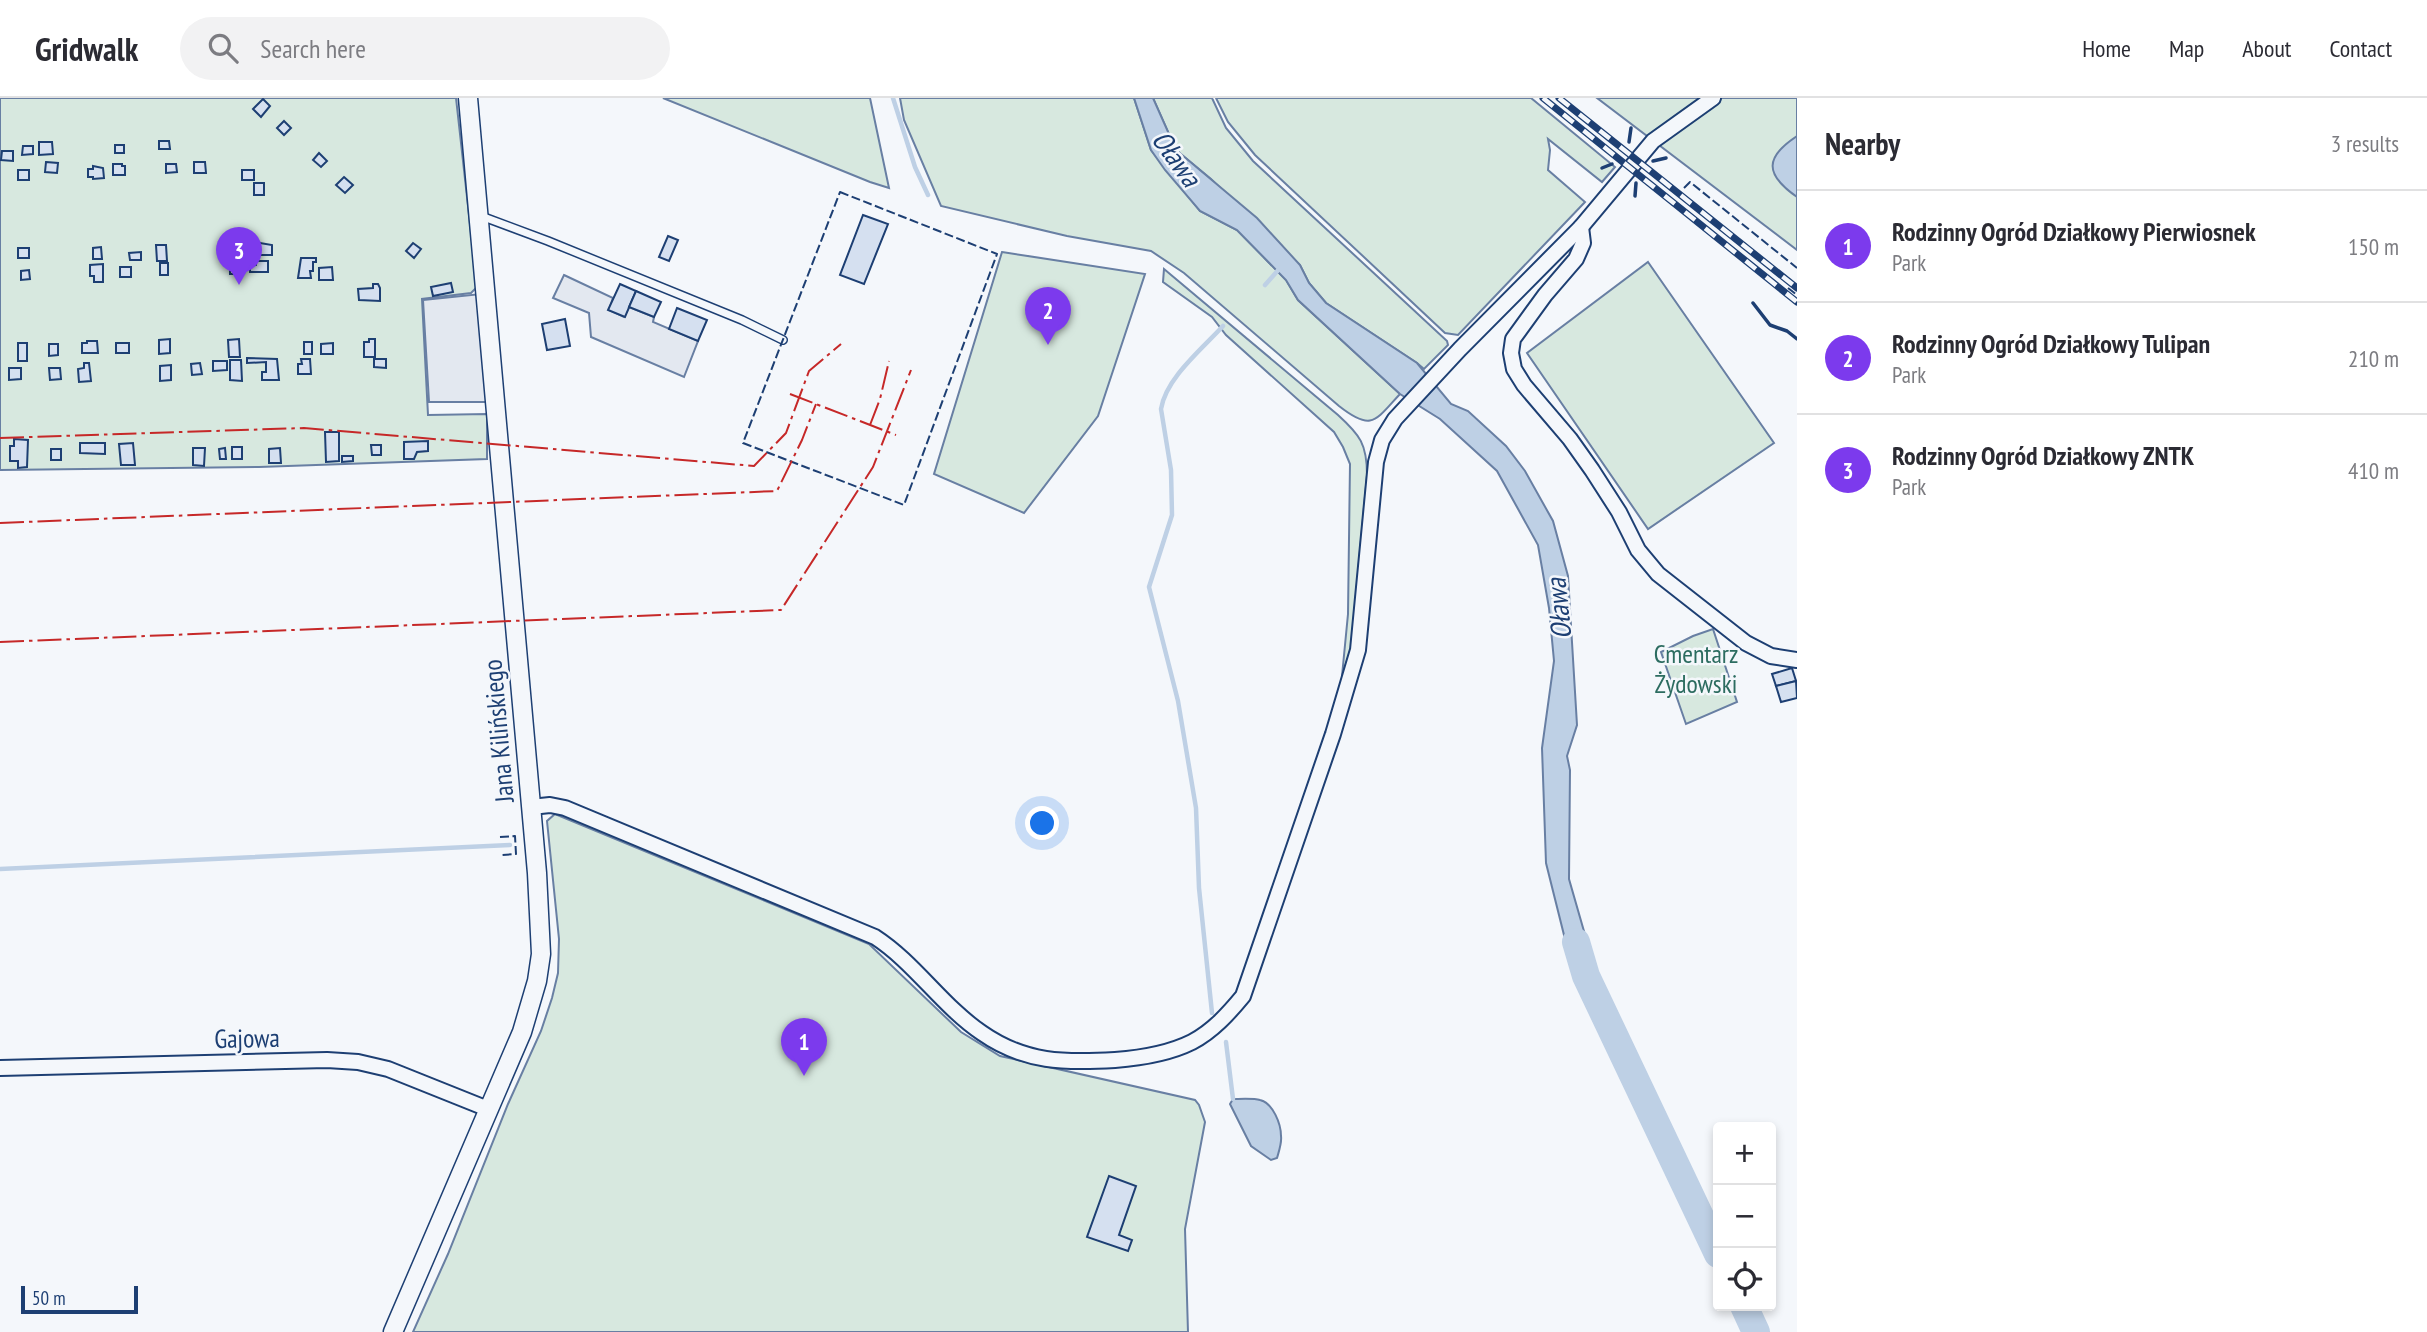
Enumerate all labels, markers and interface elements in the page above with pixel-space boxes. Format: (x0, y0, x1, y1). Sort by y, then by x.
search box (180, 17, 670, 80)
text: Gridwalk (35, 27, 138, 70)
icon: search (204, 29, 242, 67)
text: Search here (260, 32, 366, 65)
text: Home (2082, 33, 2131, 64)
text: Map (2169, 33, 2204, 64)
text: About (2242, 33, 2291, 64)
text: Contact (2329, 33, 2392, 64)
water label: Oława (1144, 123, 1211, 195)
text: Nearby (1825, 124, 1900, 163)
text: 3 results (2331, 129, 2399, 158)
text: Rodzinny Ogród Działkowy Pierwiosnek (1892, 215, 2256, 248)
pin: 3 (216, 227, 262, 285)
text: 1 (1843, 232, 1854, 261)
text: 150 m (2348, 232, 2399, 261)
text: Park (1892, 248, 1926, 277)
pin: 2 (1025, 287, 1071, 345)
text: Rodzinny Ogród Działkowy Tulipan (1892, 327, 2210, 360)
text: 2 (1843, 344, 1854, 373)
text: 210 m (2348, 344, 2399, 373)
text: Park (1892, 360, 1926, 389)
text: Rodzinny Ogród Działkowy ZNTK (1892, 439, 2194, 472)
text: 3 (1843, 456, 1854, 485)
text: 410 m (2348, 456, 2399, 485)
text: Park (1892, 472, 1926, 501)
water label: Oława (1536, 575, 1580, 641)
park label: Cmentarz Żydowski (1654, 637, 1738, 700)
street label: Jana Kilińskiego (475, 658, 521, 805)
your location (1025, 806, 1059, 840)
pin: 1 (781, 1018, 827, 1076)
street label: Gajowa (214, 1021, 280, 1055)
map controls (1713, 1122, 1776, 1311)
button: + (1713, 1122, 1776, 1185)
button: − (1713, 1185, 1776, 1248)
button: locate (1713, 1248, 1776, 1311)
scale bar (21, 1283, 138, 1315)
text: 50 m (32, 1286, 66, 1310)

